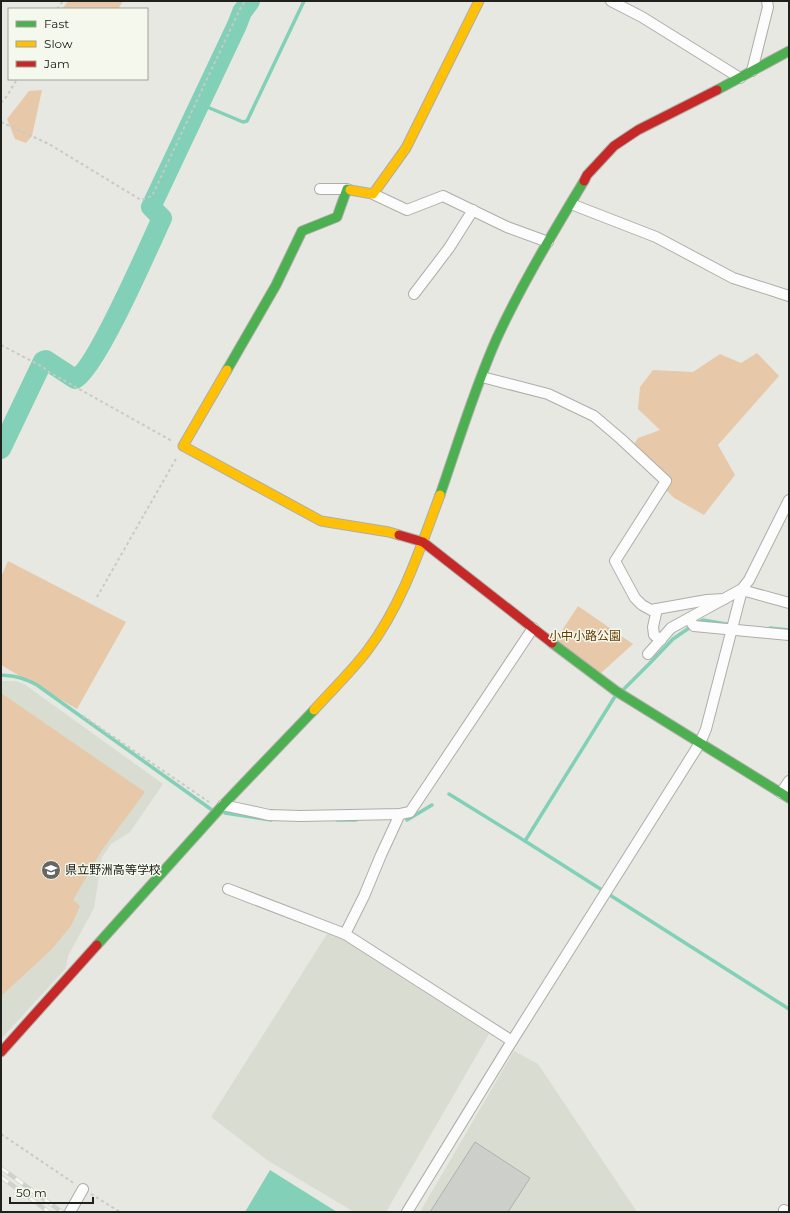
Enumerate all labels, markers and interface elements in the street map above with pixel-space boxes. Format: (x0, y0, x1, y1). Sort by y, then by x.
legend (8, 8, 148, 80)
text: Fast (44, 16, 69, 31)
text: Slow (44, 36, 73, 51)
text: Jam (43, 56, 70, 71)
park label: 小中小路公園 (549, 628, 621, 643)
school or university icon: 県立野洲高等学校 (40, 859, 62, 881)
place label: 県立野洲高等学校 (65, 862, 161, 877)
scale bar (10, 1179, 93, 1205)
text: 50 m (16, 1185, 47, 1200)

